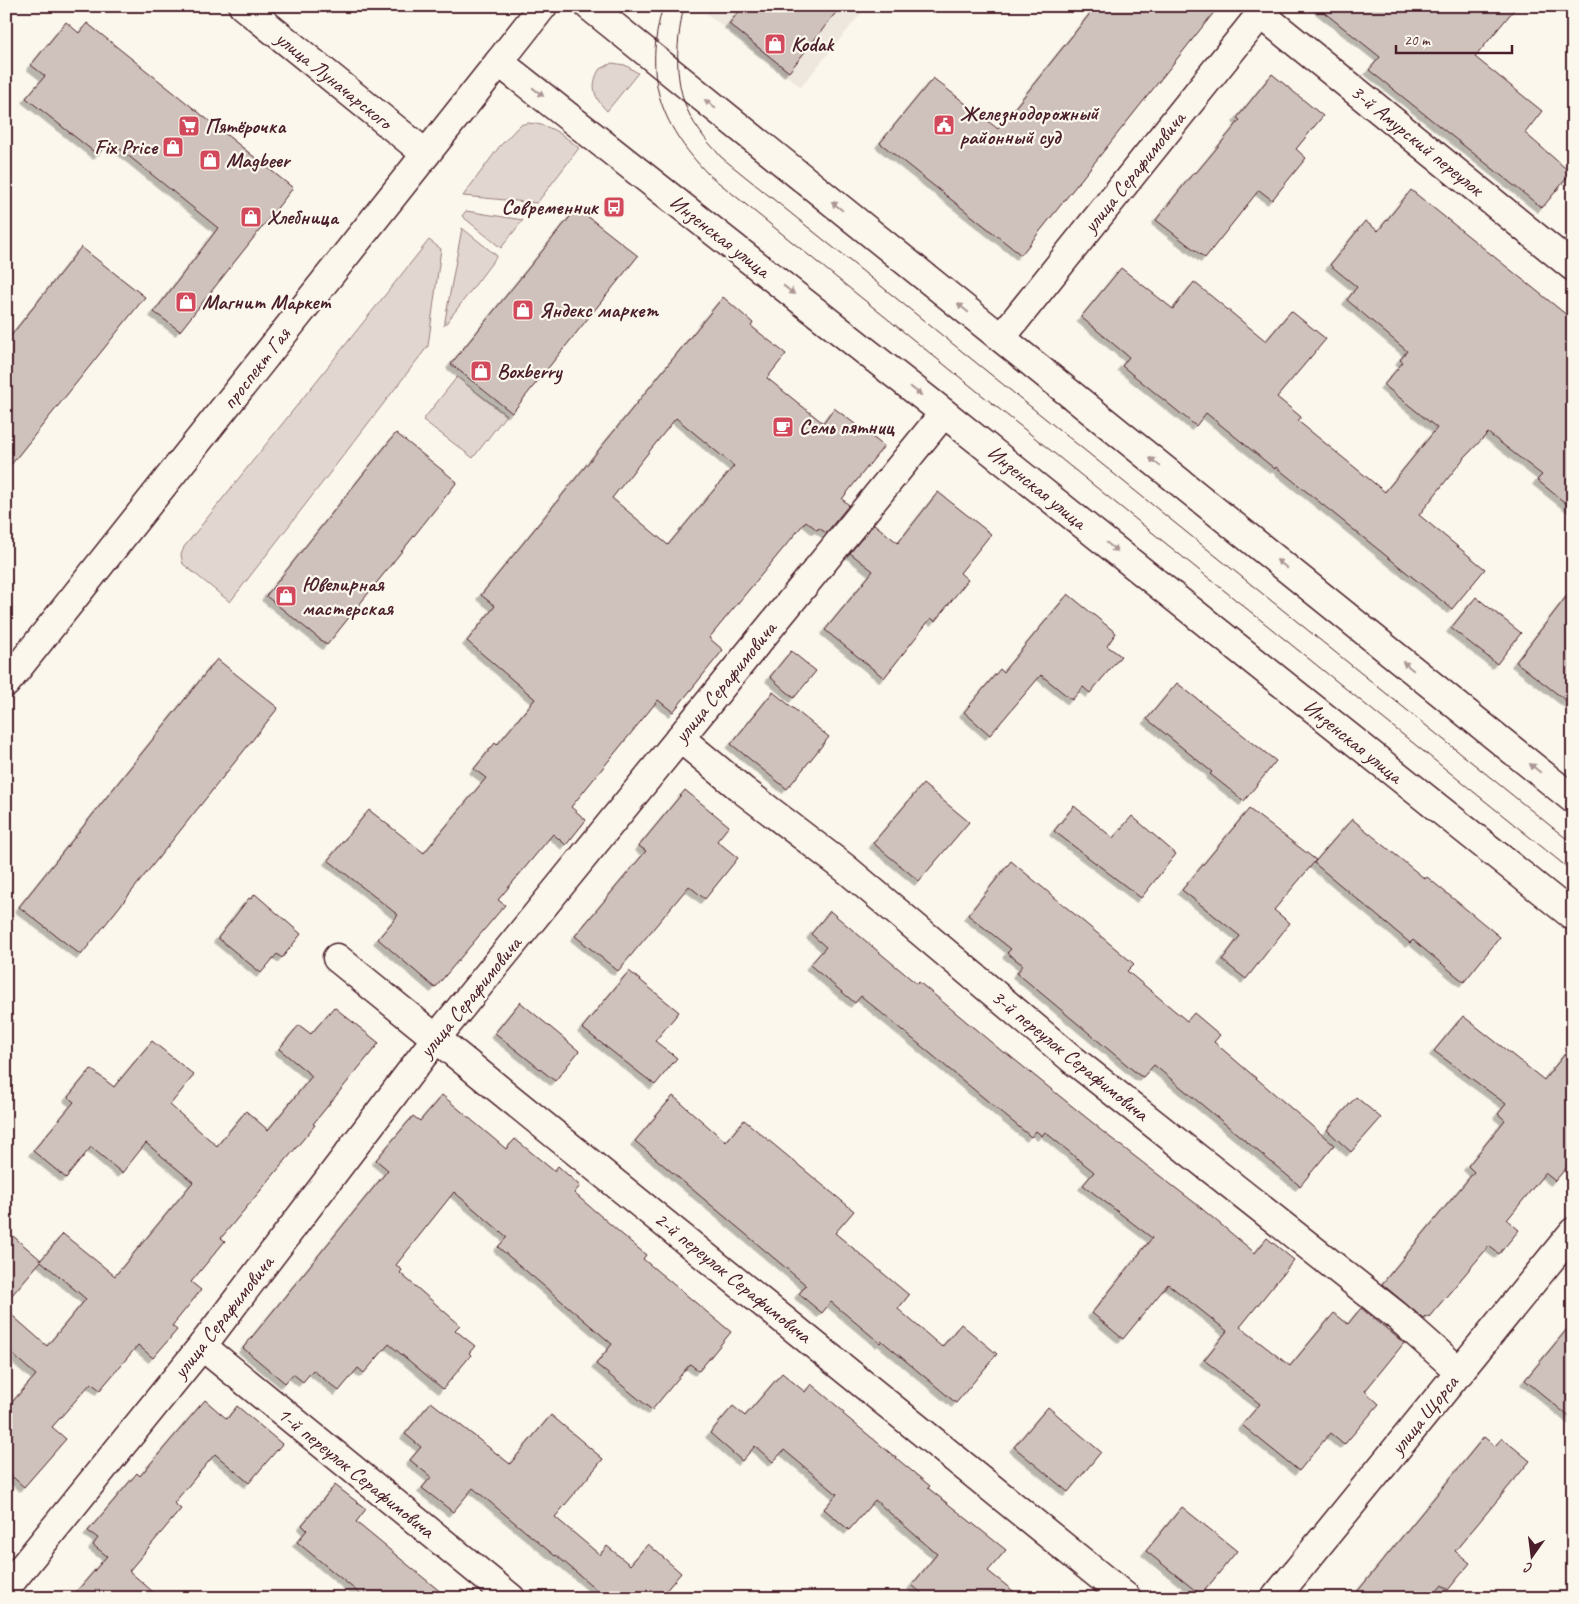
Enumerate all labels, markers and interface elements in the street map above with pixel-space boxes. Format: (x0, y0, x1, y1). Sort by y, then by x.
scale bar (1396, 22, 1513, 54)
street label: улица Луначарского (269, 24, 399, 136)
place label: Kodak (791, 31, 835, 57)
text: 20 m (1404, 31, 1431, 50)
shop icon: Kodak (763, 32, 787, 56)
street label: 3-й Амурский переулок (1345, 79, 1490, 203)
one-way arrow (531, 87, 544, 97)
one-way arrow (704, 98, 717, 109)
place label: Железнодорожный районный суд (960, 100, 1100, 150)
street label: улица Серафимовича (1076, 104, 1192, 239)
place label: Пятёрочка (205, 113, 287, 139)
public building icon: Железнодорожный районный суд (932, 113, 956, 137)
supermarket icon: Пятёрочка (177, 114, 201, 138)
place label: Fix Price (94, 134, 159, 160)
shop icon: Fix Price (161, 135, 185, 159)
place label: Magbeer (226, 147, 292, 173)
shop icon: Magbeer (198, 148, 222, 172)
street label: Инзенская улица (665, 189, 777, 285)
place label: Современник (501, 194, 599, 220)
bus stop icon: Современник (602, 195, 626, 219)
one-way arrow (830, 200, 843, 211)
place label: Хлебница (267, 204, 340, 230)
shop icon: Хлебница (239, 205, 263, 229)
one-way arrow (782, 284, 795, 295)
place label: Магнит Маркет (202, 289, 332, 315)
shop icon: Магнит Маркет (174, 290, 198, 314)
place label: Яндекс маркет (539, 297, 660, 323)
shop icon: Яндекс маркет (511, 298, 535, 322)
one-way arrow (957, 302, 970, 313)
street label: проспект Гая (216, 321, 297, 414)
place label: Boxberry (497, 358, 563, 385)
shop icon: Boxberry (469, 359, 493, 383)
one-way arrow (909, 385, 922, 396)
place label: Семь пятниц (799, 414, 895, 440)
cafe icon: Семь пятниц (771, 415, 795, 439)
street label: Инзенская улица (982, 439, 1094, 536)
one-way arrow (1149, 457, 1162, 468)
one-way arrow (1105, 542, 1118, 552)
one-way arrow (1276, 559, 1289, 570)
place label: Ювелирная мастерская (302, 571, 394, 621)
shop icon: Ювелирная мастерская (274, 584, 298, 608)
street label: улица Серафимовича (667, 614, 783, 749)
one-way arrow (1402, 661, 1415, 672)
street label: Инзенская улица (1298, 693, 1410, 790)
one-way arrow (1529, 763, 1542, 774)
street label: улица Серафимовича (412, 929, 528, 1064)
street label: 3-й переулок Серафимовича (986, 984, 1155, 1128)
street label: 2-й переулок Серафимовича (649, 1206, 818, 1350)
street label: улица Серафимовича (166, 1249, 280, 1385)
street label: улица Щорса (1383, 1369, 1465, 1461)
street label: 1-й переулок Серафимовича (272, 1401, 441, 1545)
north arrow (1506, 1532, 1556, 1582)
text: С (1522, 1559, 1534, 1577)

